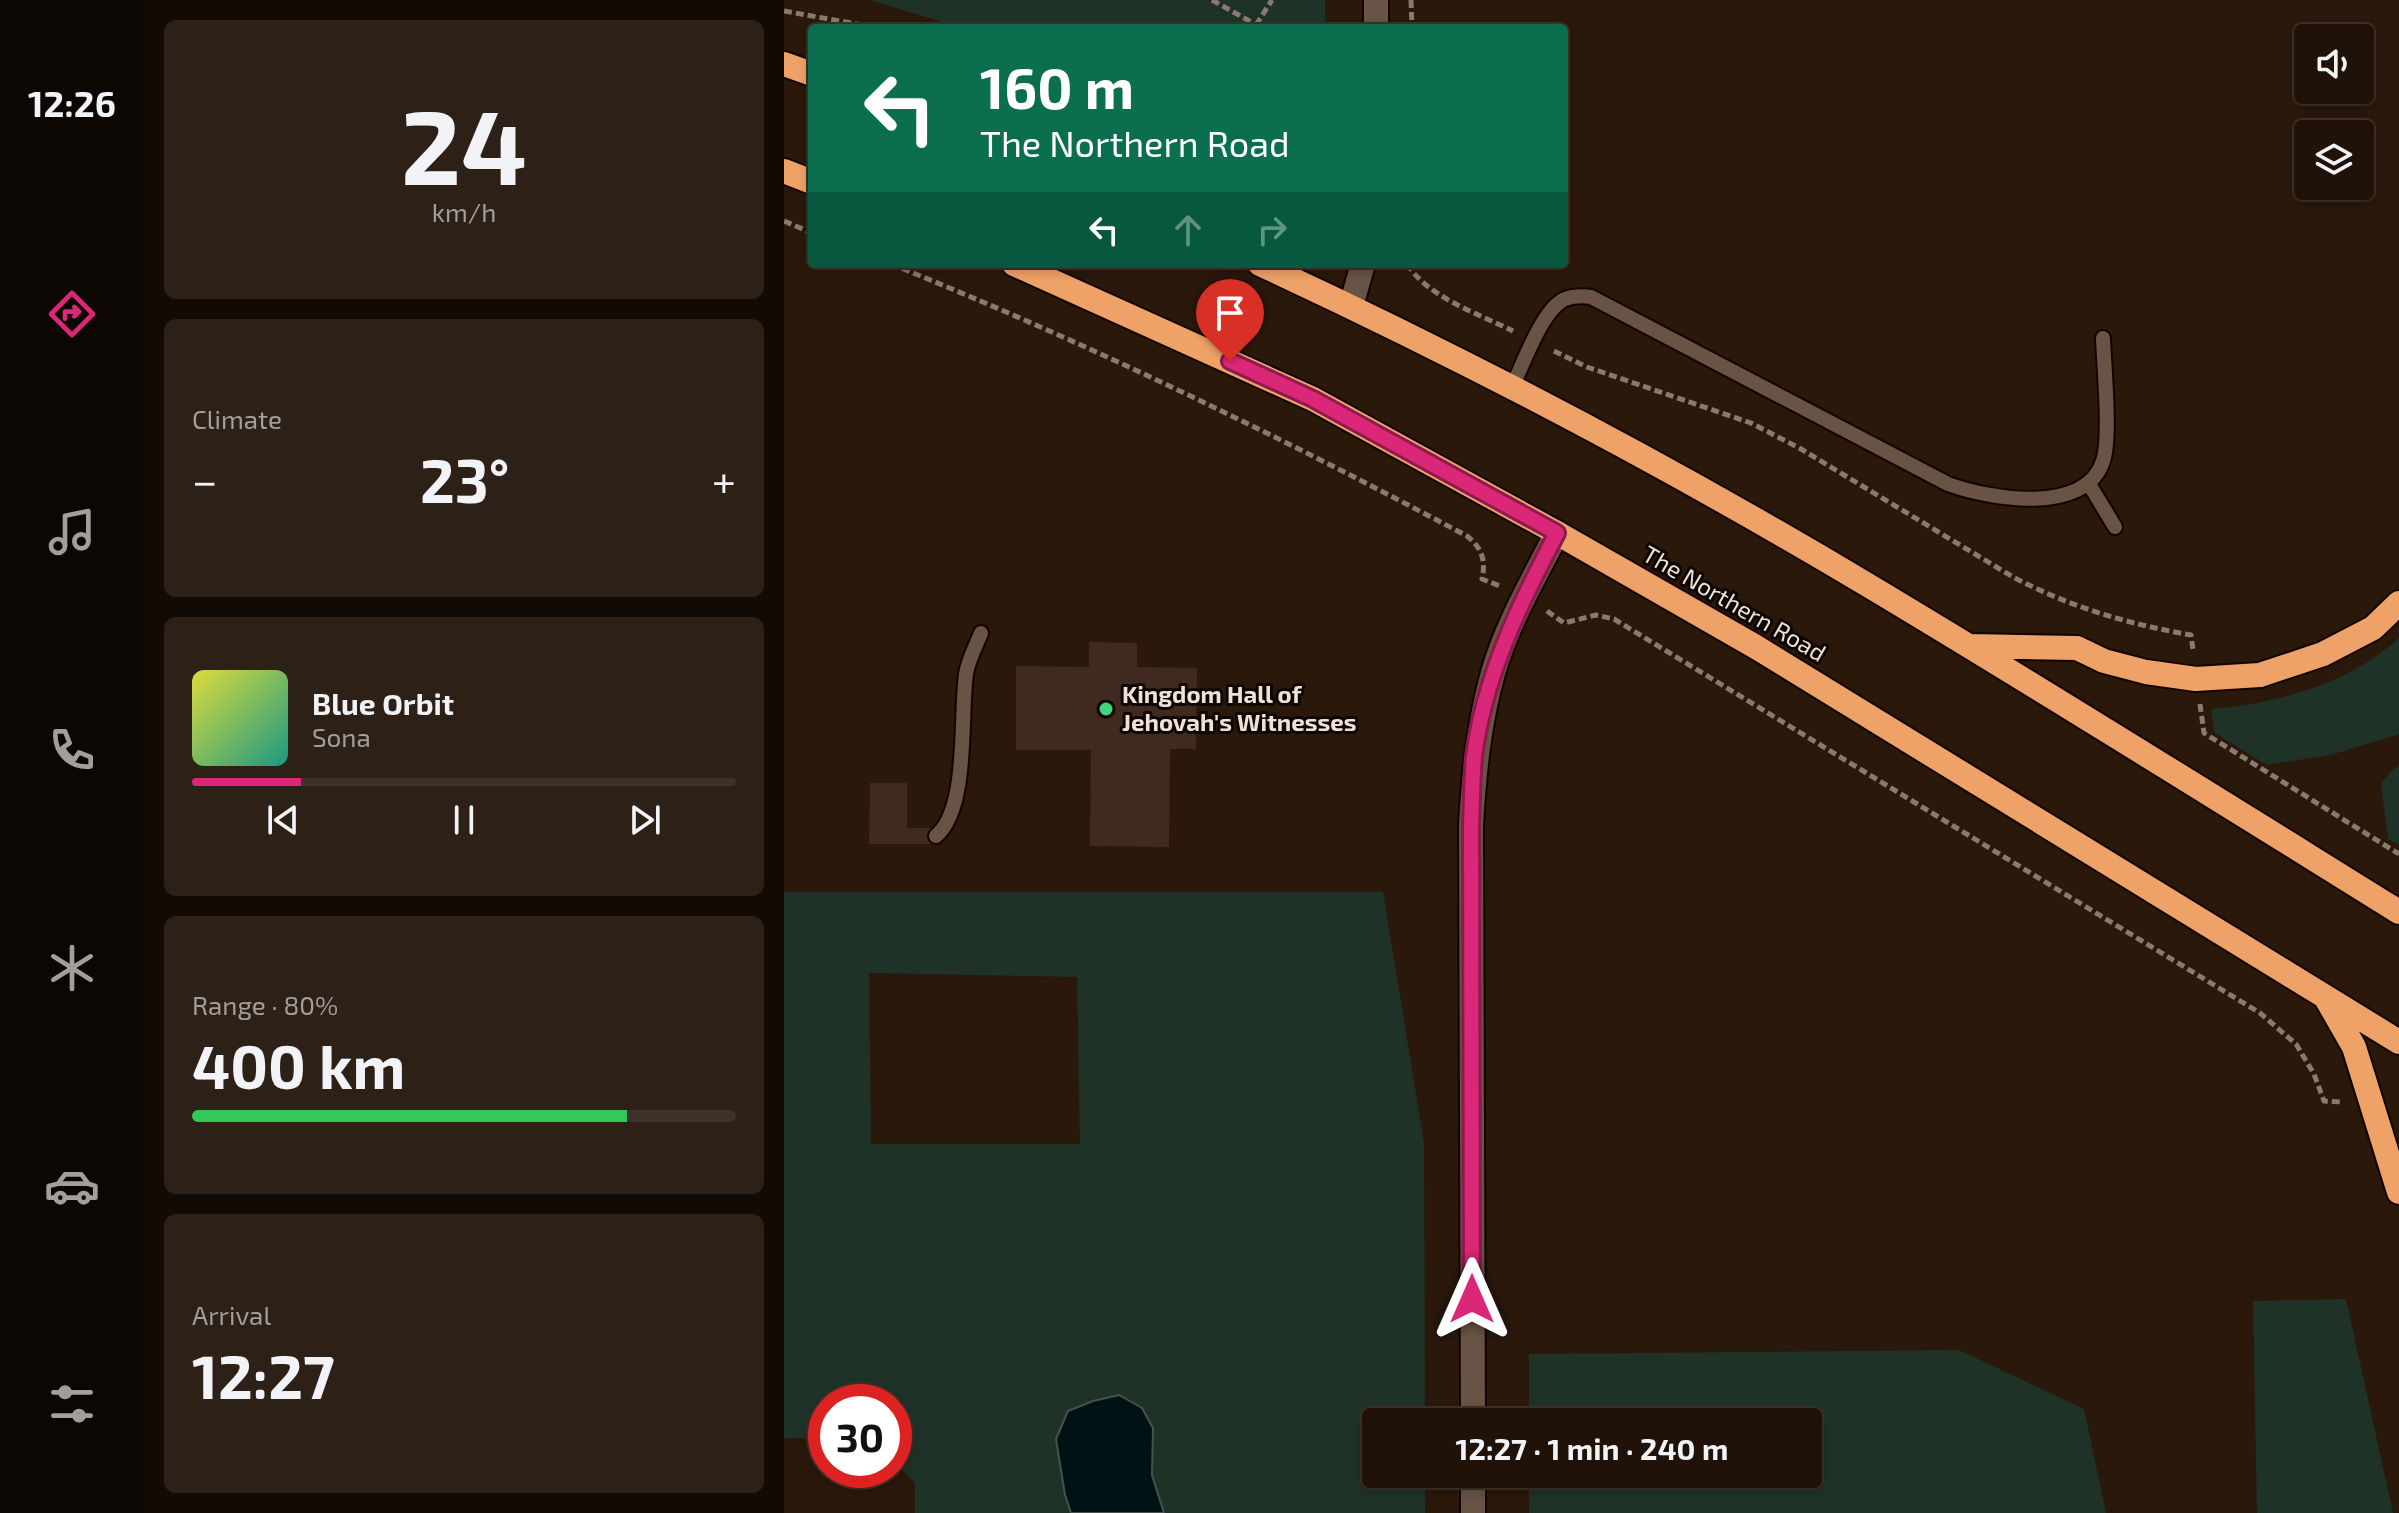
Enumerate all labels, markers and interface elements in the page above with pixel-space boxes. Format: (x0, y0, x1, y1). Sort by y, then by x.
map controls (2294, 24, 2374, 200)
button: sound (2294, 24, 2374, 104)
text: 160 m (980, 53, 1134, 120)
icon: left (848, 56, 952, 160)
text: 12:26 (28, 81, 116, 124)
text: 24 (401, 81, 527, 206)
button: layers (2294, 120, 2374, 200)
text: The Northern Road (980, 121, 1290, 164)
text: km/h (432, 196, 496, 227)
icon: left (1082, 208, 1126, 252)
icon: ahead (1166, 208, 1210, 252)
icon: right (1250, 208, 1294, 252)
pin (1196, 279, 1264, 361)
icon: directions (44, 286, 100, 342)
icon: arrive (1208, 291, 1252, 335)
text: Climate (192, 403, 282, 434)
text: 23° (420, 443, 510, 515)
text: − (192, 453, 218, 506)
text: + (712, 453, 736, 506)
icon: music (44, 504, 100, 560)
street label: The Northern Road (1638, 539, 1831, 667)
place label: Kingdom Hall of Jehovah's Witnesses (1122, 679, 1357, 736)
text: Blue Orbit (312, 685, 454, 721)
marker: Kingdom Hall of Jehovah's Witnesses (1097, 700, 1115, 718)
text: Sona (312, 721, 371, 752)
icon: phone (44, 722, 100, 778)
icon: previous (261, 798, 305, 842)
icon: pause (442, 798, 486, 842)
icon: next (623, 798, 667, 842)
icon: climate (44, 940, 100, 996)
text: Range · 80% (192, 989, 338, 1020)
text: 400 km (192, 1029, 405, 1101)
icon: car (44, 1158, 100, 1214)
position arrow (1430, 1257, 1514, 1341)
text: Arrival (192, 1299, 271, 1330)
text: 12:27 (192, 1339, 335, 1411)
icon: filters (44, 1376, 100, 1432)
speed limit sign: 30 (808, 1384, 912, 1488)
text: 12:27 · 1 min · 240 m (1456, 1430, 1728, 1466)

